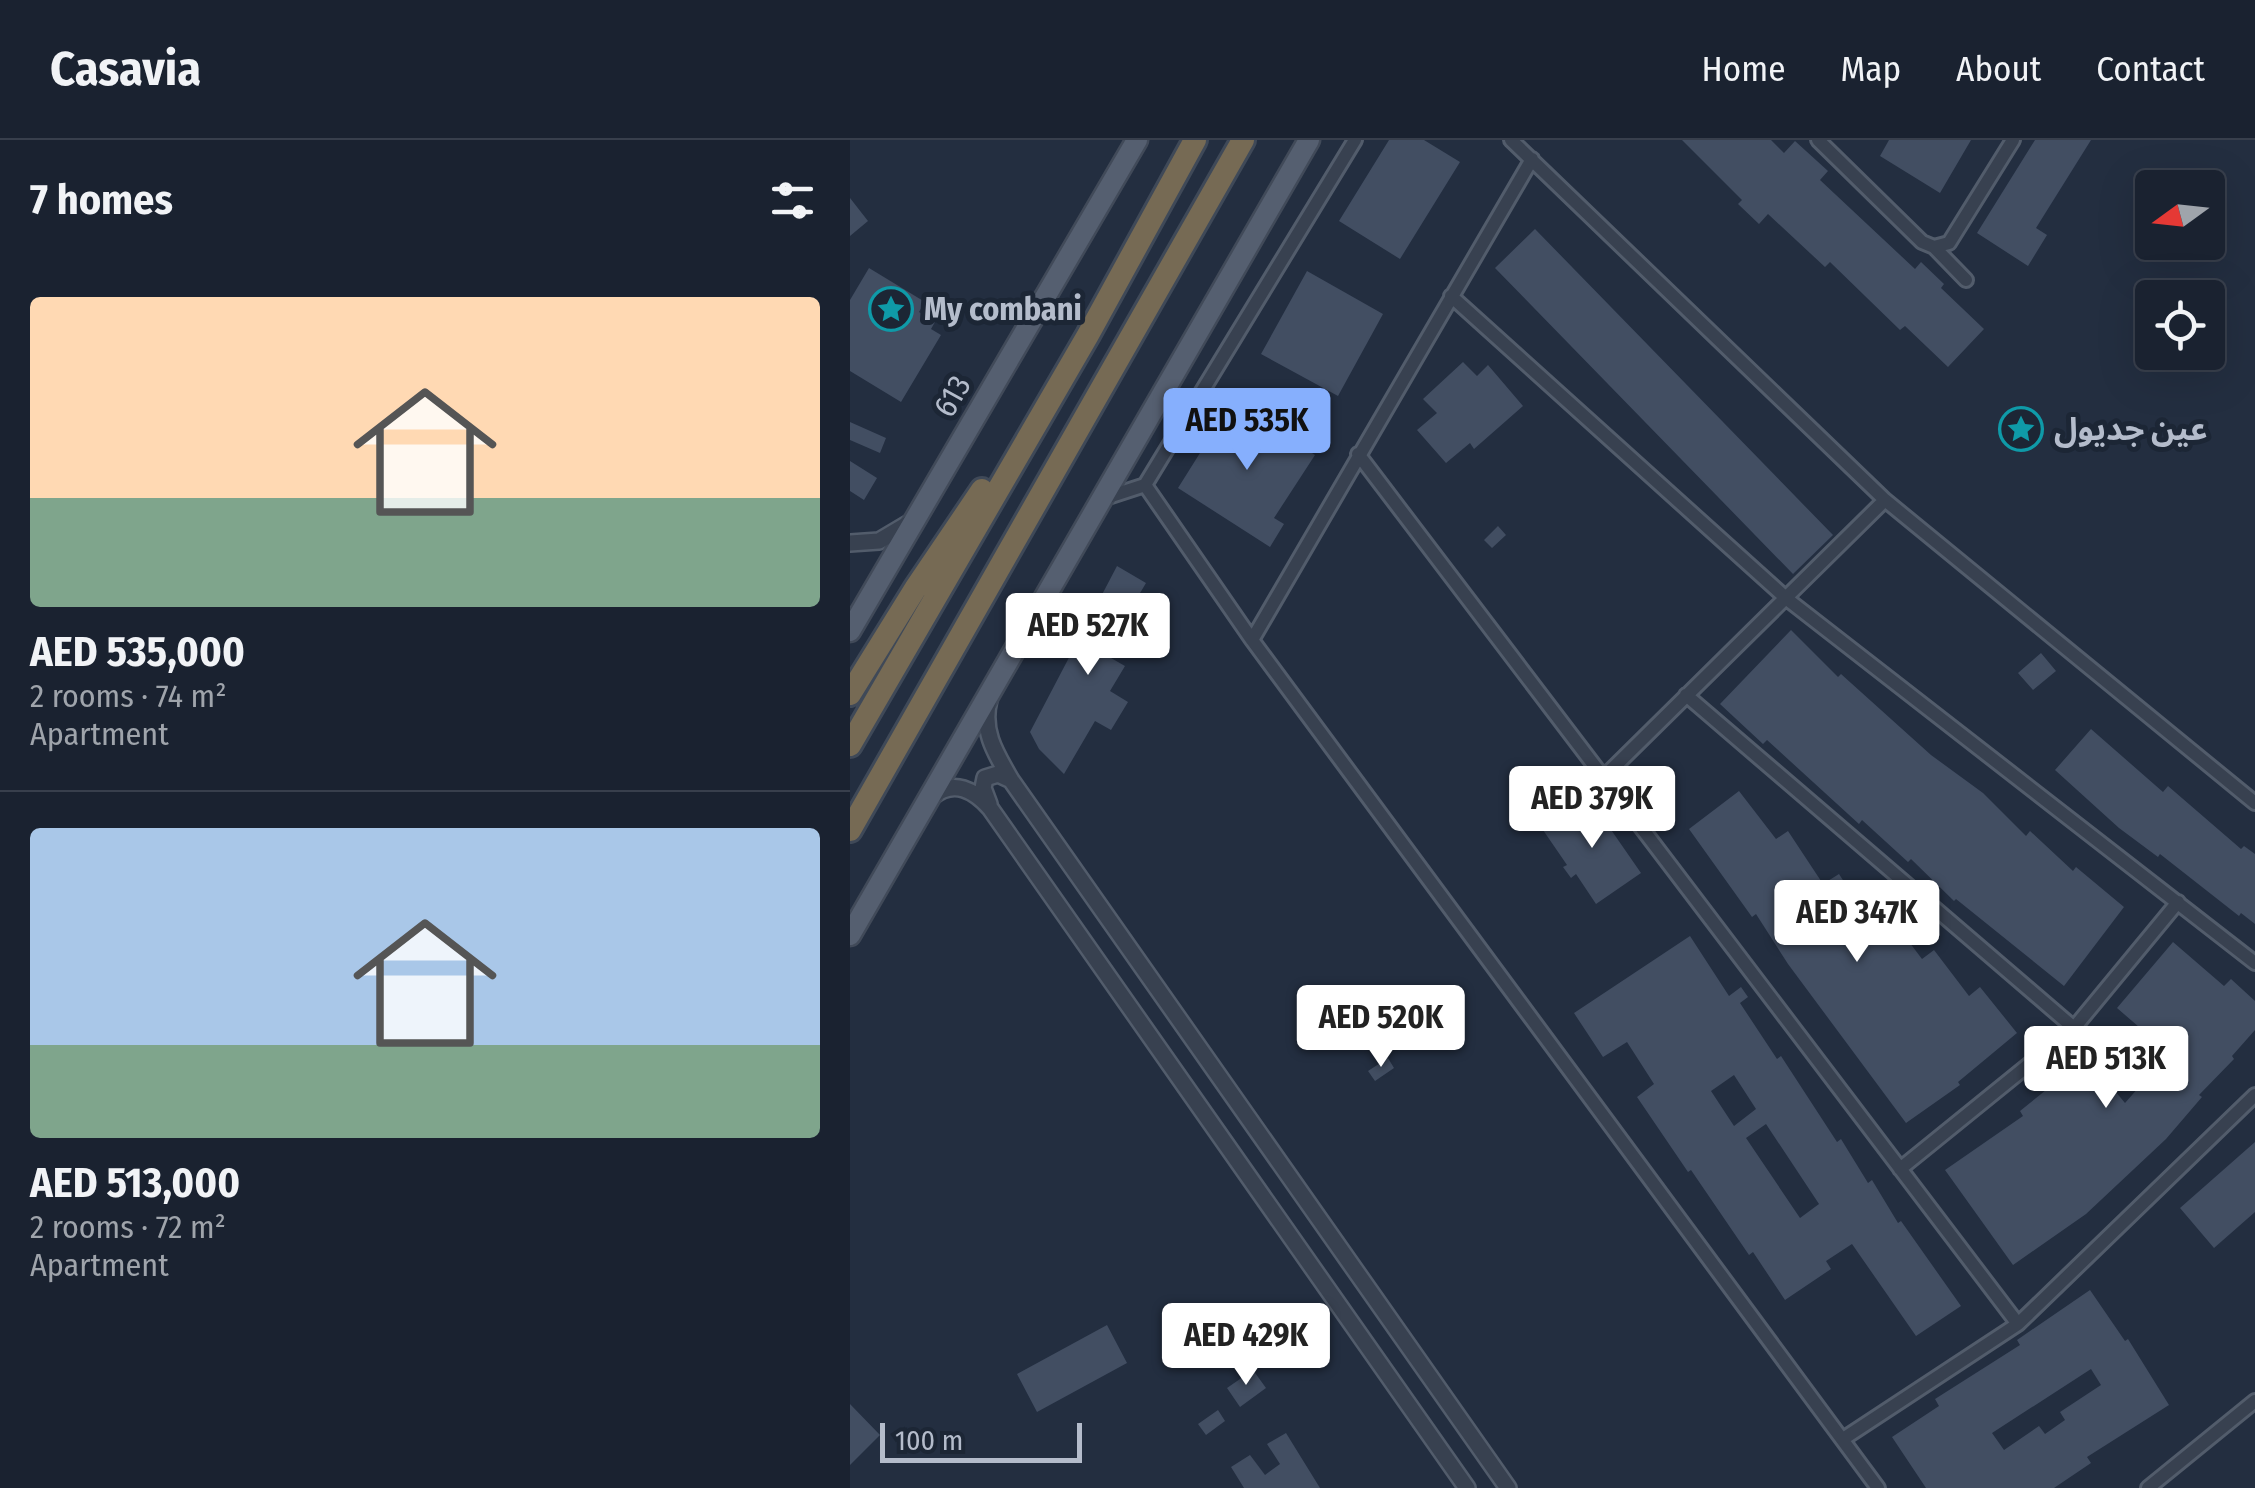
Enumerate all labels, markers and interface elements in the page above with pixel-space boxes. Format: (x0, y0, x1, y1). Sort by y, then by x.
text: Casavia (50, 40, 201, 98)
text: Home (1702, 48, 1785, 90)
text: Map (1840, 48, 1901, 90)
text: About (1956, 48, 2041, 90)
text: Contact (2096, 48, 2205, 90)
north arrow (2135, 170, 2225, 260)
map controls (2135, 170, 2225, 370)
icon: filters (765, 173, 820, 228)
text: 7 homes (30, 175, 173, 225)
button: locate (2135, 280, 2225, 370)
place icon: My combani (868, 286, 914, 332)
place label: My combani (924, 290, 1082, 328)
icon: home (335, 362, 515, 542)
street label: 613 (925, 369, 979, 423)
pin: AED 535K (1144, 388, 1350, 473)
text: AED 535K (1185, 401, 1309, 439)
place icon: عين جديول (1998, 406, 2044, 452)
place label: عين جديول (2054, 410, 2208, 448)
pin: AED 527K (985, 593, 1191, 678)
text: AED 527K (1028, 606, 1148, 644)
text: AED 535,000 (30, 627, 245, 677)
text: 2 rooms · 74 m² (30, 677, 227, 715)
text: Apartment (30, 715, 169, 753)
pin: AED 379K (1489, 766, 1695, 851)
text: AED 379K (1531, 779, 1653, 817)
pin: AED 347K (1754, 880, 1960, 965)
icon: home (335, 893, 515, 1073)
text: AED 347K (1796, 893, 1918, 931)
pin: AED 520K (1278, 985, 1484, 1070)
text: AED 520K (1319, 998, 1443, 1036)
pin: AED 513K (2003, 1026, 2209, 1111)
text: AED 513K (2046, 1039, 2166, 1077)
text: AED 513,000 (30, 1158, 240, 1208)
text: 2 rooms · 72 m² (30, 1208, 226, 1246)
text: Apartment (30, 1246, 169, 1284)
pin: AED 429K (1143, 1303, 1349, 1388)
text: AED 429K (1184, 1316, 1308, 1354)
scale bar (880, 1418, 1082, 1462)
text: 100 m (895, 1424, 963, 1457)

